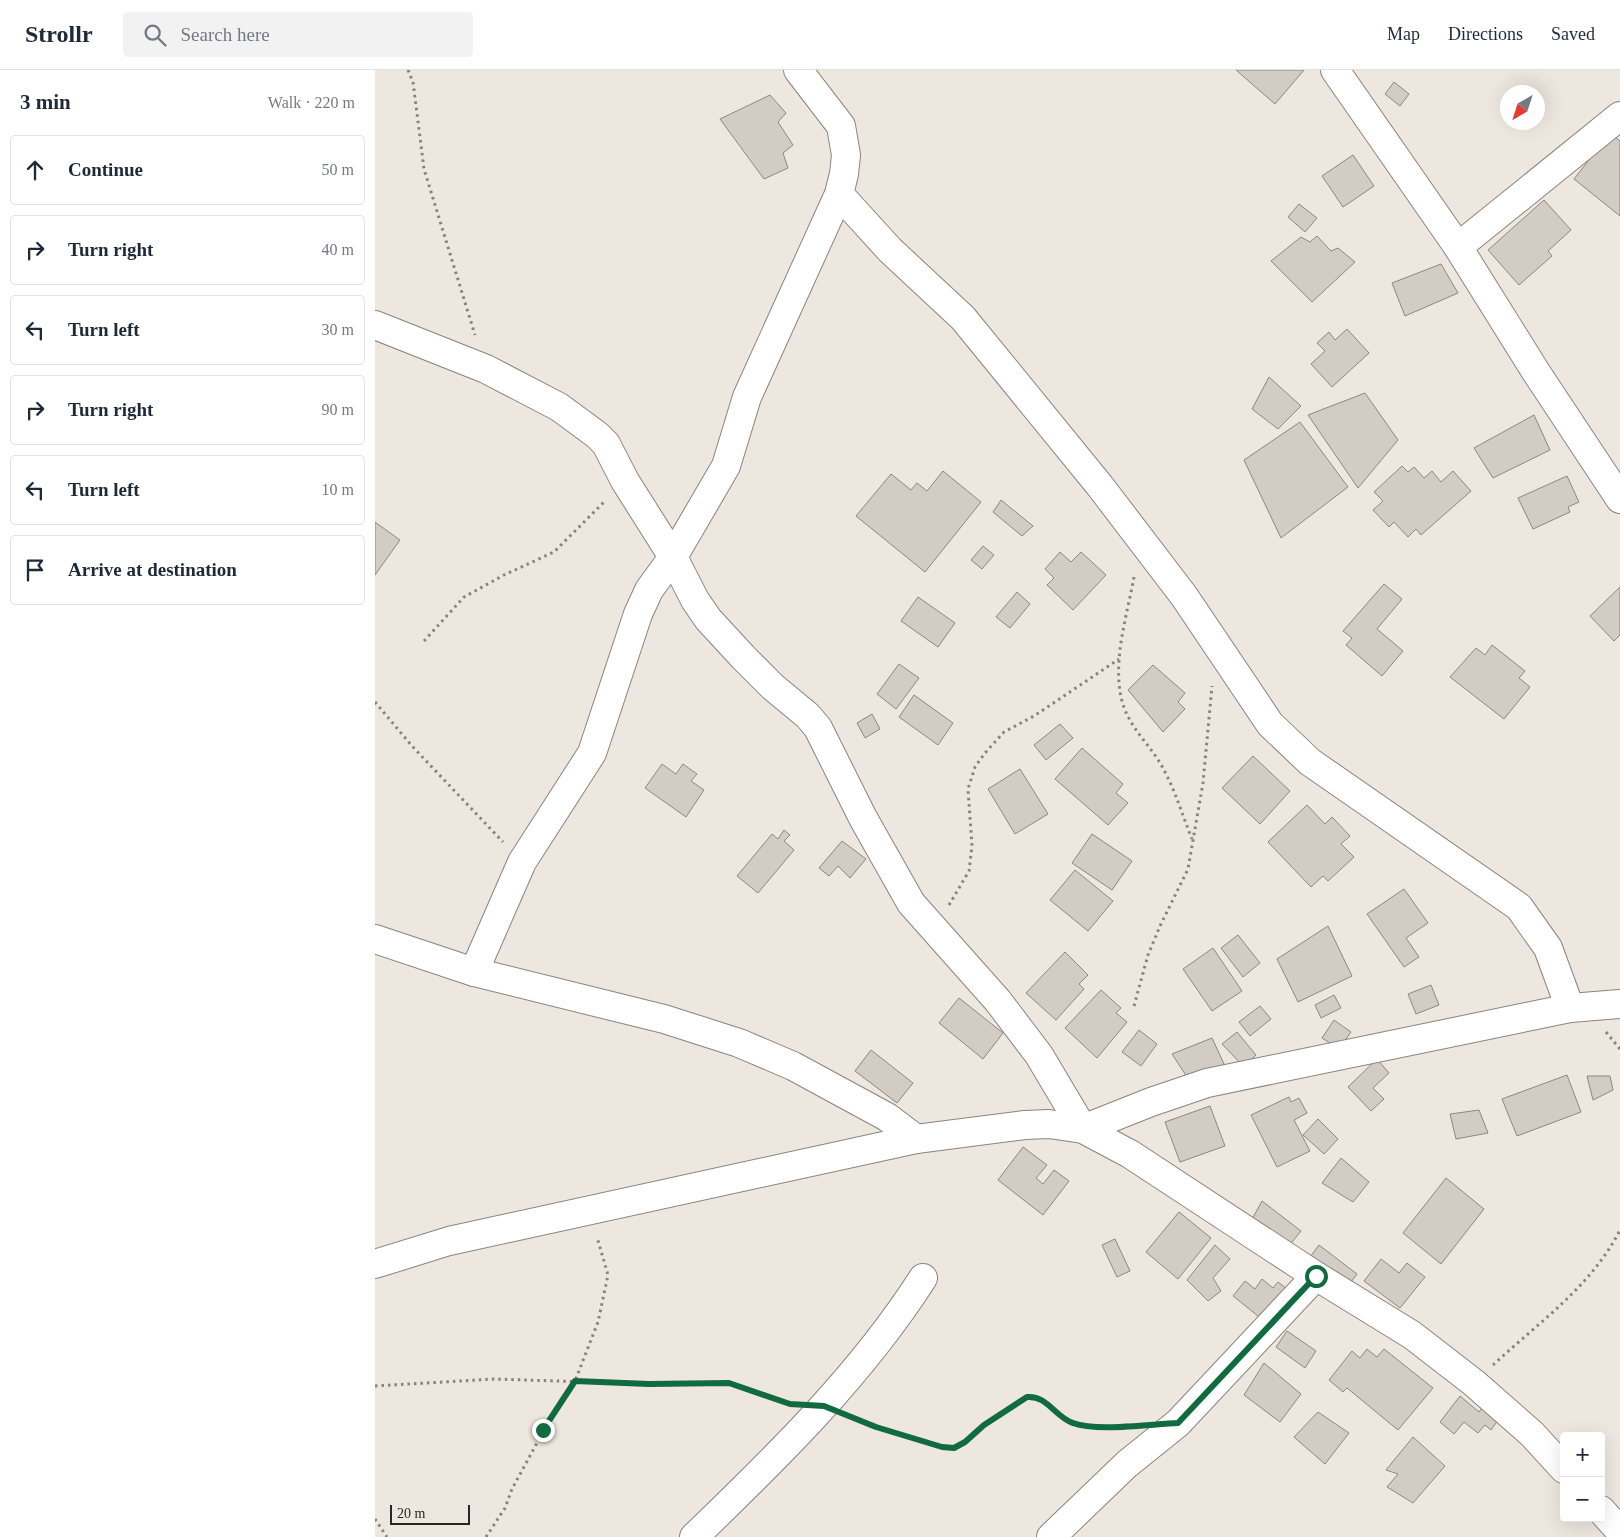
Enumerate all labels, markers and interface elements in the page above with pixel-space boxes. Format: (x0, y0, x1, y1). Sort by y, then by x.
search box (123, 12, 473, 57)
text: Strollr (25, 21, 93, 47)
icon: search (141, 21, 169, 49)
text: Search here (181, 24, 270, 45)
text: Map (1387, 24, 1420, 44)
text: Directions (1448, 24, 1523, 44)
text: Saved (1551, 24, 1595, 44)
north arrow (1500, 85, 1545, 130)
text: 3 min (20, 90, 71, 114)
text: Walk · 220 m (268, 94, 355, 111)
icon: ahead (21, 156, 49, 184)
text: Continue (68, 159, 143, 180)
text: 50 m (322, 161, 354, 178)
icon: right (21, 236, 49, 264)
text: Turn right (68, 239, 153, 260)
text: 40 m (322, 241, 354, 258)
icon: left (21, 316, 49, 344)
text: Turn left (68, 319, 140, 340)
text: 30 m (322, 321, 354, 338)
icon: right (21, 396, 49, 424)
text: Turn right (68, 399, 153, 420)
text: 90 m (322, 401, 354, 418)
icon: left (21, 476, 49, 504)
text: Turn left (68, 479, 140, 500)
text: 10 m (322, 481, 354, 498)
icon: arrive (21, 556, 49, 584)
text: Arrive at destination (68, 559, 237, 580)
route start (1305, 1265, 1328, 1288)
route end (532, 1419, 555, 1442)
map controls (1560, 1432, 1605, 1522)
button: + (1560, 1432, 1605, 1477)
button: − (1560, 1477, 1605, 1522)
scale bar (390, 1502, 470, 1525)
text: 20 m (397, 1506, 425, 1521)

